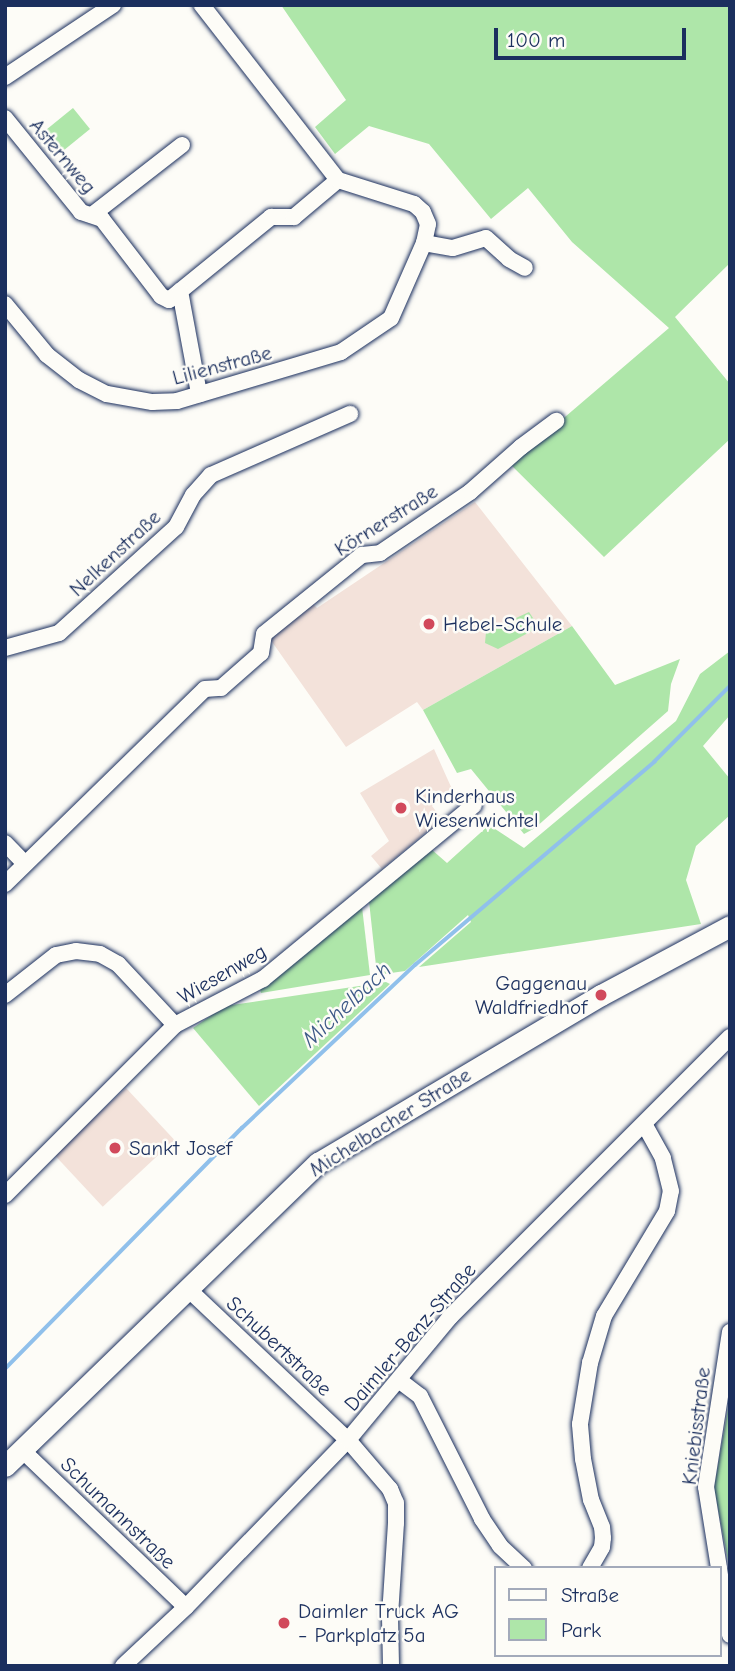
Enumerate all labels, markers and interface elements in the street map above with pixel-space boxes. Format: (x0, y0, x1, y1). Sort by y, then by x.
scale bar (497, 14, 690, 58)
text: 100 m (507, 28, 565, 52)
street label: Asternweg (24, 113, 102, 199)
street label: Lilienstraße (170, 340, 274, 390)
street label: Körnerstraße (330, 478, 442, 562)
street label: Nelkenstraße (64, 504, 166, 602)
place label: Hebel-Schule (443, 611, 562, 637)
marker: Hebel-Schule (421, 616, 437, 632)
place label: Kinderhaus Wiesenwichtel (415, 783, 539, 833)
marker: Kinderhaus Wiesenwichtel (393, 800, 409, 816)
street label: Wiesenweg (173, 939, 271, 1009)
water label: Michelbach (297, 957, 397, 1053)
place label: Gaggenau Waldfriedhof (475, 970, 587, 1020)
marker: Gaggenau Waldfriedhof (593, 987, 609, 1003)
street label: Michelbacher Straße (304, 1062, 476, 1182)
place label: Sankt Josef (129, 1135, 232, 1161)
marker: Sankt Josef (107, 1140, 123, 1156)
street label: Daimler-Benz-Straße (339, 1258, 481, 1416)
street label: Schubertstraße (221, 1291, 337, 1401)
street label: Kniebisstraße (676, 1366, 716, 1486)
street label: Schumannstraße (55, 1452, 181, 1574)
legend (494, 1566, 721, 1657)
text: Straße (561, 1583, 619, 1607)
place label: Daimler Truck AG − Parkplatz 5a (298, 1598, 459, 1648)
marker: Daimler Truck AG − Parkplatz 5a (276, 1615, 292, 1631)
text: Park (561, 1618, 601, 1642)

